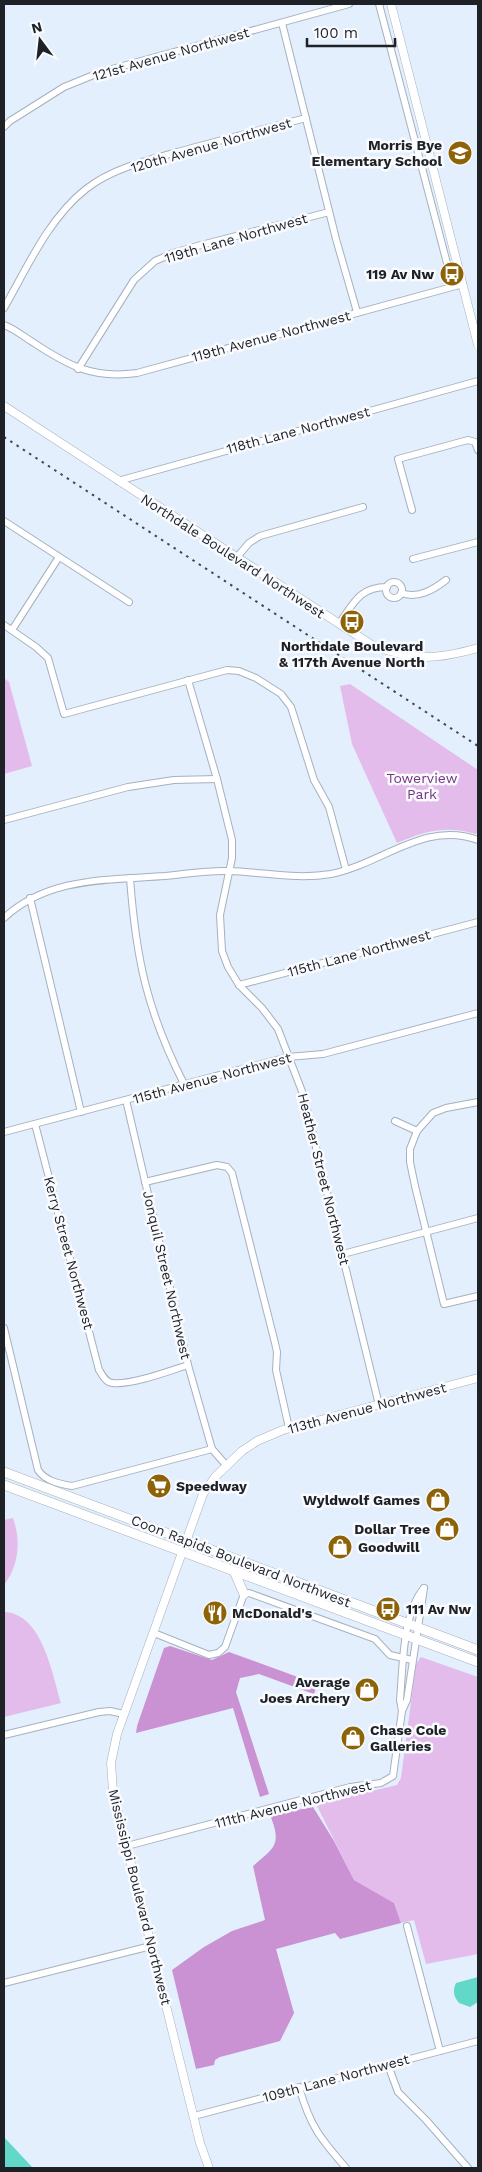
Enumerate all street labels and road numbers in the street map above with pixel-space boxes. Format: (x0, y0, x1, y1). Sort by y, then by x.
street label: 121st Avenue Northwest (91, 24, 251, 84)
street label: 120th Avenue Northwest (129, 114, 293, 176)
street label: 119th Lane Northwest (163, 210, 309, 266)
street label: 119th Avenue Northwest (190, 307, 352, 365)
street label: 118th Lane Northwest (225, 403, 372, 457)
street label: Northdale Boulevard Northwest (138, 491, 328, 622)
street label: 115th Lane Northwest (286, 926, 432, 980)
street label: 115th Avenue Northwest (131, 1049, 293, 1107)
street label: Heather Street Northwest (295, 1091, 353, 1267)
street label: Kerry Street Northwest (41, 1175, 97, 1331)
street label: Jonquil Street Northwest (140, 1189, 194, 1361)
street label: 113th Avenue Northwest (286, 1379, 448, 1437)
street label: Coon Rapids Boulevard Northwest (129, 1512, 353, 1610)
street label: 111th Avenue Northwest (213, 1777, 373, 1831)
street label: Mississippi Boulevard Northwest (105, 1787, 175, 2007)
street label: 109th Lane Northwest (261, 2051, 411, 2105)

